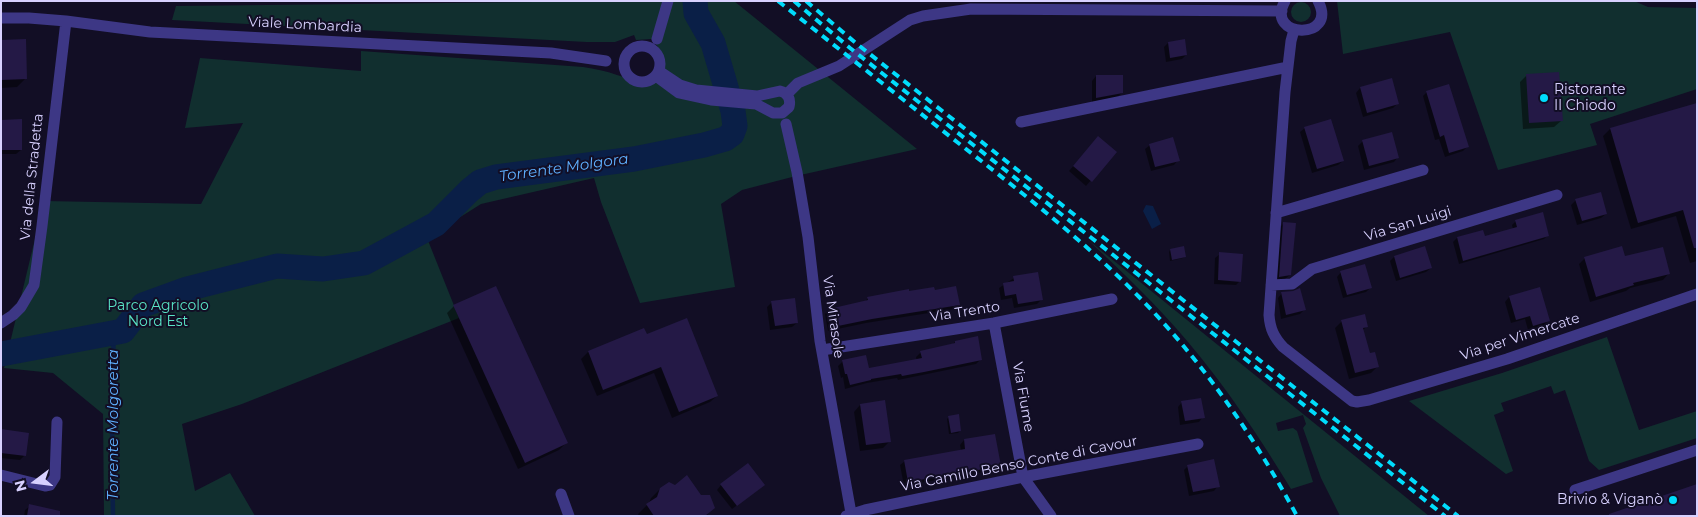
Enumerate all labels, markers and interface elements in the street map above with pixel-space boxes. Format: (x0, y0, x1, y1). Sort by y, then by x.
street label: Viale Lombardia (248, 14, 362, 36)
place label: Ristorante Il Chiodo (1554, 82, 1626, 114)
marker: Ristorante Il Chiodo (1538, 92, 1550, 104)
street label: Via della Stradetta (17, 113, 47, 241)
water label: Torrente Molgora (498, 150, 630, 186)
street label: Via San Luigi (1363, 203, 1453, 245)
street label: Via Mirasole (819, 274, 847, 360)
park label: Parco Agricolo Nord Est (107, 298, 209, 331)
street label: Via Trento (929, 298, 1001, 326)
street label: Via per Vimercate (1458, 310, 1582, 364)
water label: Torrente Molgoretta (105, 349, 123, 501)
street label: Via Fiume (1009, 361, 1037, 433)
street label: Via Camillo Benso Conte di Cavour (899, 433, 1139, 495)
north arrow (10, 457, 60, 507)
text: N (10, 478, 31, 494)
place label: Brivio & Viganò (1557, 492, 1663, 508)
marker: Brivio & Viganò (1667, 494, 1679, 506)

